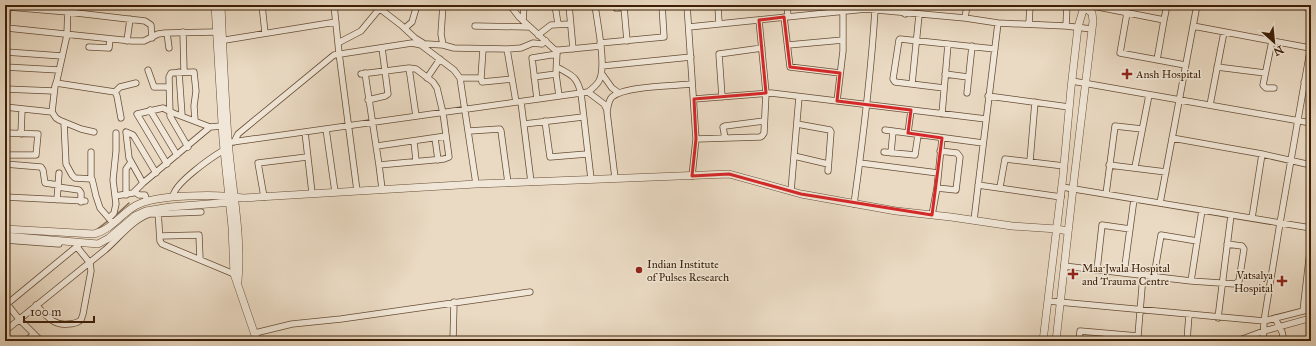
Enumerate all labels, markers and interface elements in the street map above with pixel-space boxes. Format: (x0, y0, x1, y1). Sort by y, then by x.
north arrow (1254, 22, 1294, 62)
text: N (1271, 43, 1285, 59)
marker: Ansh Hospital (1121, 68, 1133, 80)
place label: Ansh Hospital (1135, 68, 1201, 81)
place label: Indian Institute of Pulses Research (647, 258, 729, 284)
place label: Maa Jwala Hospital and Trauma Centre (1082, 262, 1170, 288)
marker: Indian Institute of Pulses Research (634, 265, 644, 275)
marker: Maa Jwala Hospital and Trauma Centre (1067, 268, 1079, 280)
place label: Vatsalya Hospital (1234, 269, 1273, 295)
marker: Vatsalya Hospital (1276, 275, 1288, 287)
scale bar (24, 298, 94, 324)
text: 100 m (30, 305, 61, 319)

